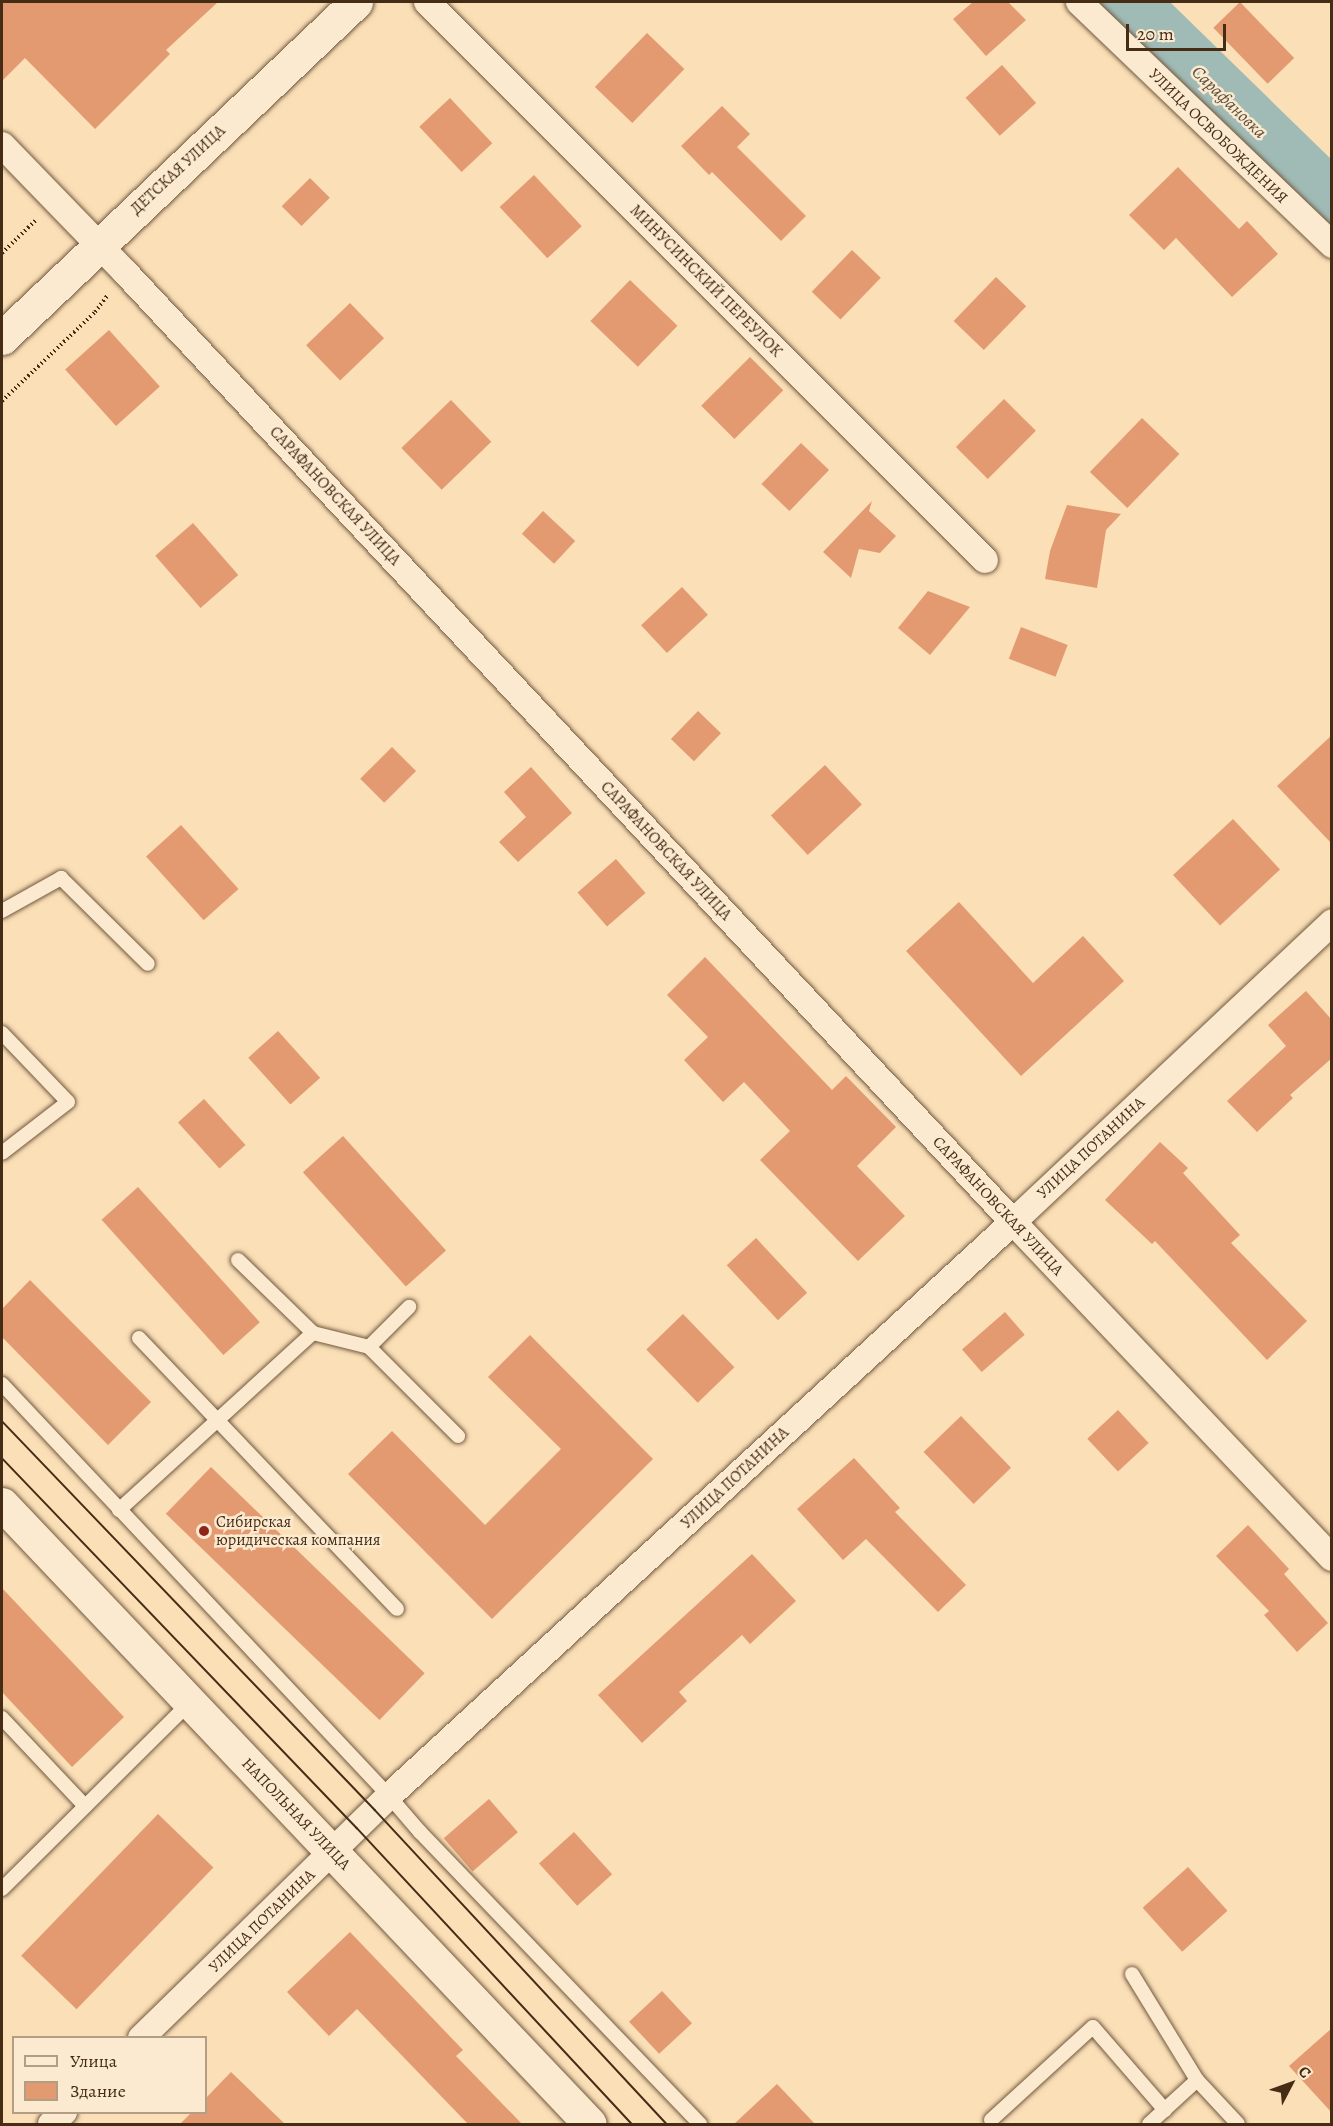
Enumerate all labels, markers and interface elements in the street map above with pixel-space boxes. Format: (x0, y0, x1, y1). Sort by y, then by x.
scale bar (1129, 12, 1230, 50)
text: 20 m (1137, 22, 1174, 46)
water label: Сарафановка (1187, 61, 1271, 143)
street label: УЛИЦА ОСВОБОЖДЕНИЯ (1145, 65, 1291, 207)
street label: ДЕТСКАЯ УЛИЦА (127, 121, 229, 219)
street label: МИНУСИНСКИЙ ПЕРЕУЛОК (626, 201, 786, 361)
street label: САРАФАНОВСКАЯ УЛИЦА (266, 422, 404, 570)
street label: САРАФАНОВСКАЯ УЛИЦА (597, 777, 735, 925)
street label: УЛИЦА ПОТАНИНА (1033, 1093, 1149, 1203)
street label: САРАФАНОВСКАЯ УЛИЦА (929, 1132, 1067, 1280)
street label: УЛИЦА ПОТАНИНА (677, 1423, 793, 1533)
place label: Сибирская юридическая компания (216, 1512, 381, 1550)
marker: Сибирская юридическая компания (197, 1524, 211, 1538)
street label: НАПОЛЬНАЯ УЛИЦА (238, 1754, 354, 1874)
street label: УЛИЦА ПОТАНИНА (205, 1865, 319, 1977)
legend (12, 2036, 207, 2114)
text: Улица (70, 2049, 117, 2073)
north arrow (1261, 2054, 1321, 2114)
text: С (1293, 2061, 1316, 2083)
text: Здание (70, 2079, 126, 2103)

